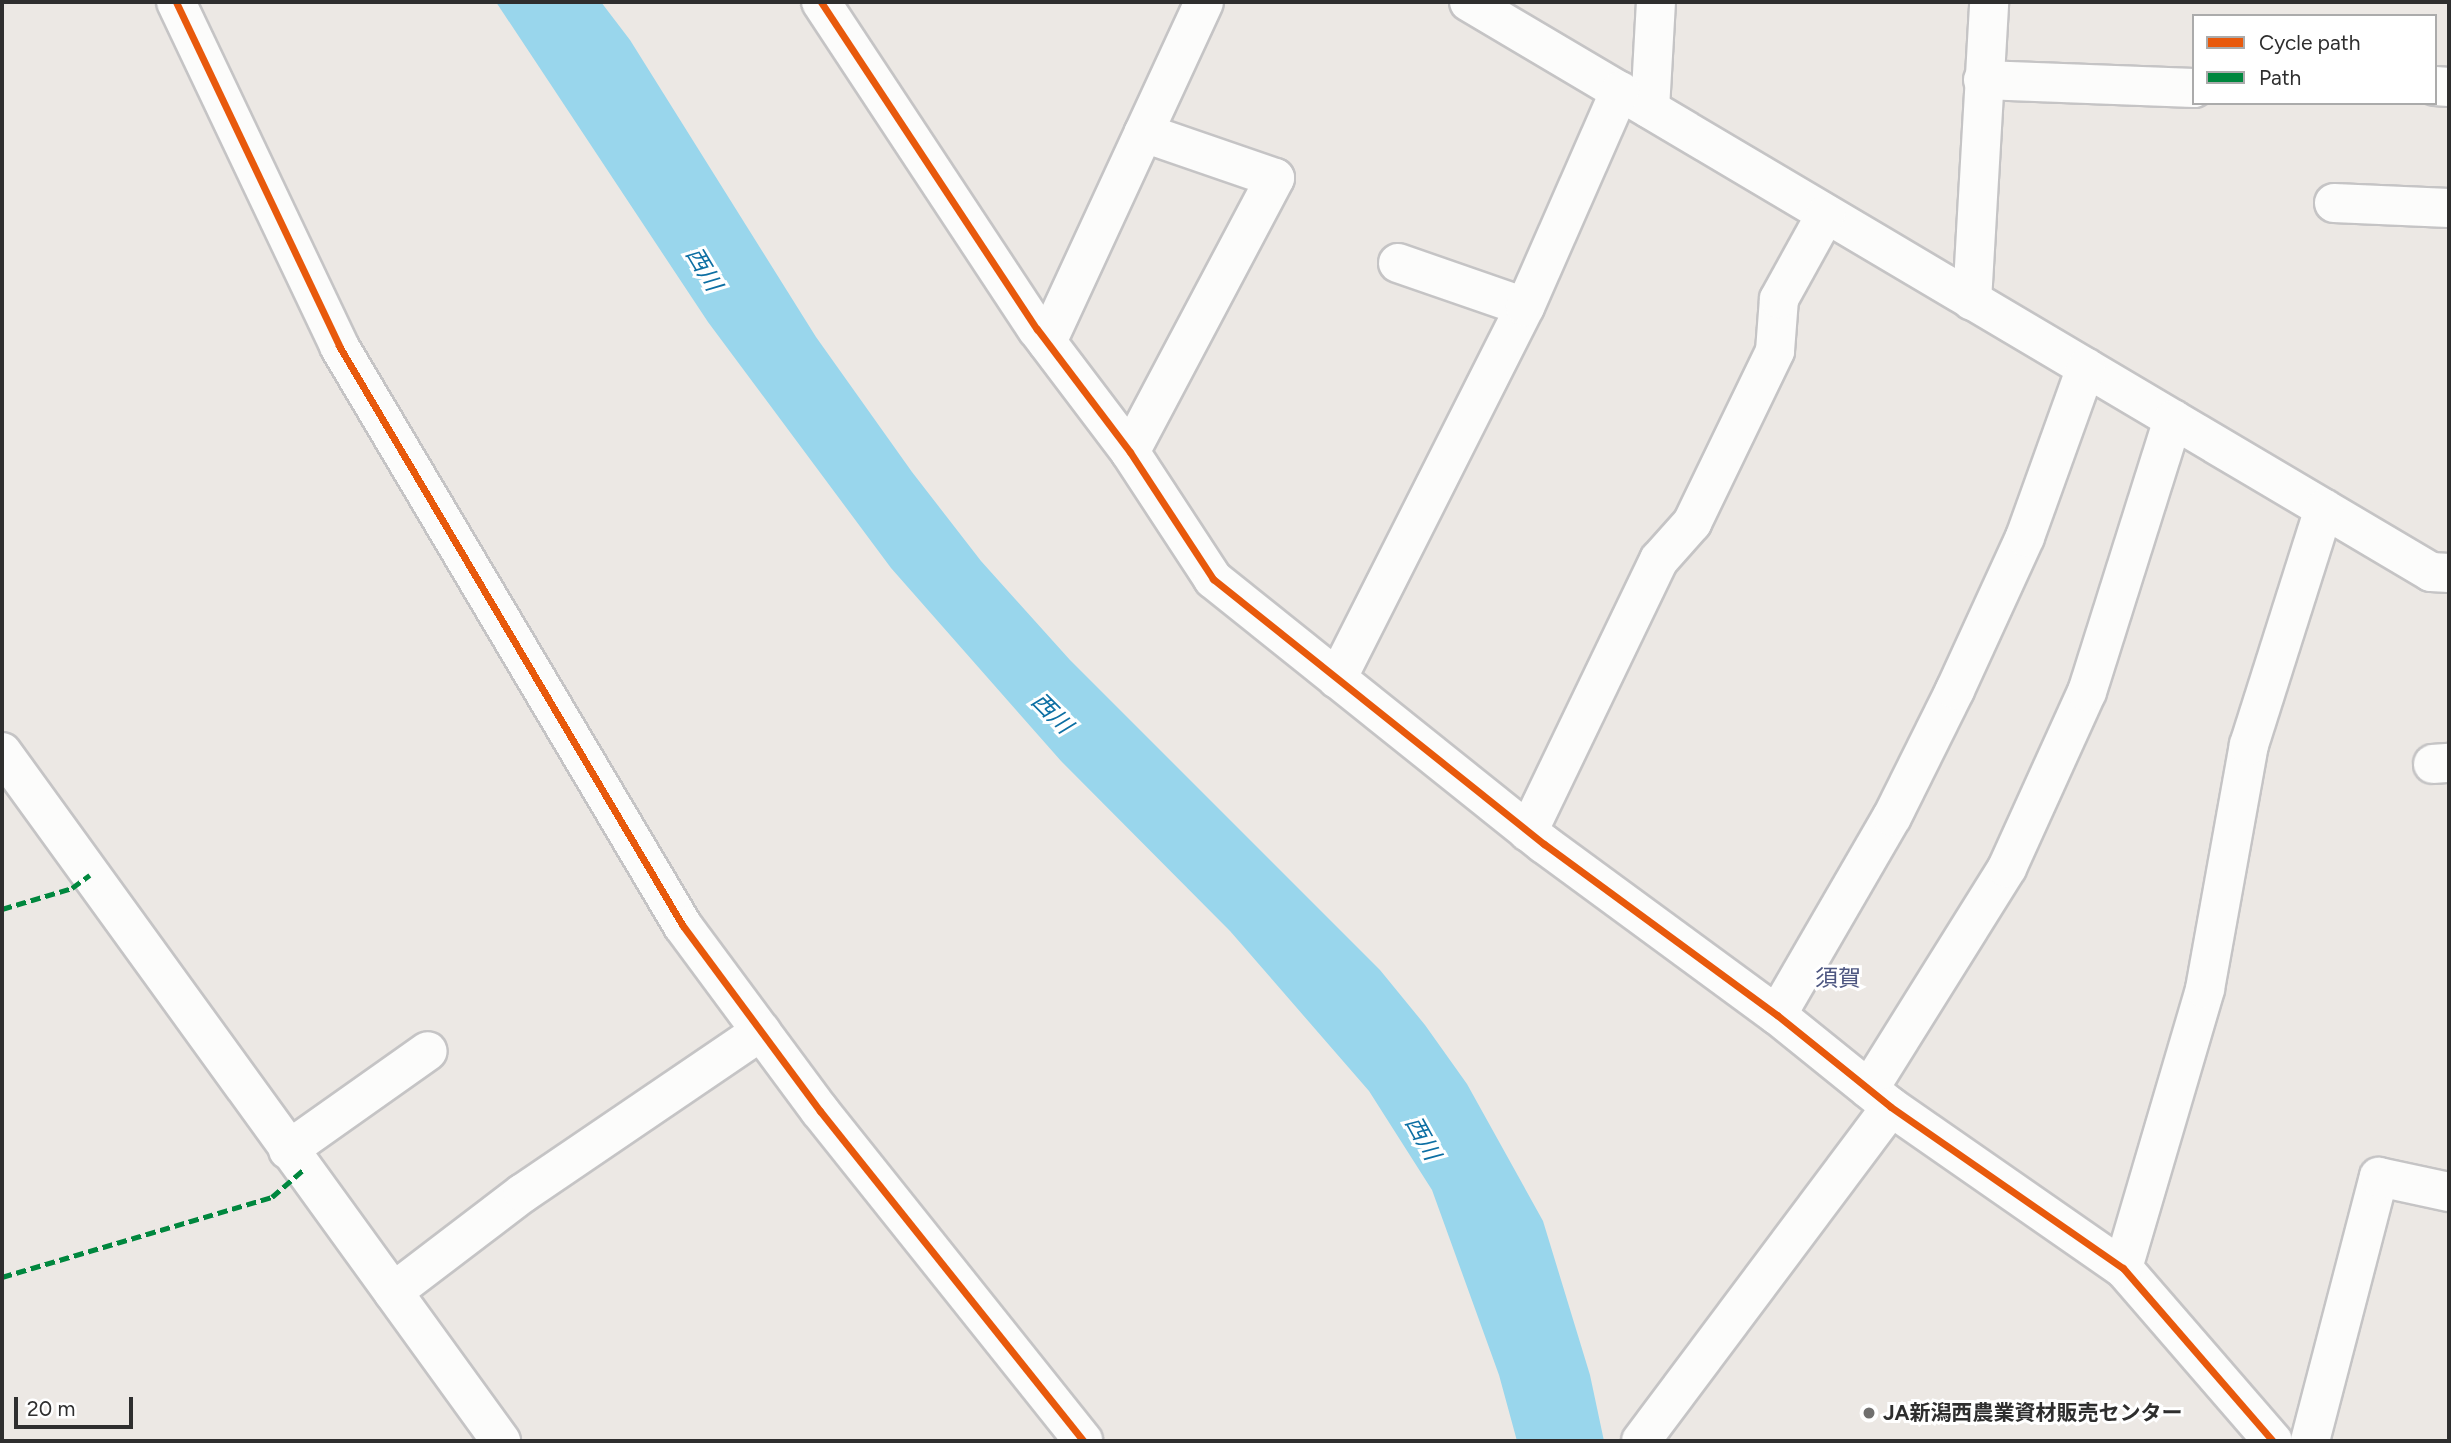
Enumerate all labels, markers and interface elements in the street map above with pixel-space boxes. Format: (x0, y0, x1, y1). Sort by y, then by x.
legend (2192, 14, 2437, 105)
text: Cycle path (2259, 30, 2360, 55)
text: Path (2259, 65, 2301, 90)
water label: 西川 (680, 242, 728, 296)
water label: 西川 (1026, 687, 1078, 739)
district label: 須賀 (1815, 964, 1861, 992)
water label: 西川 (1400, 1111, 1446, 1165)
scale bar (18, 1384, 136, 1428)
text: 20 m (27, 1396, 75, 1421)
place label: JA新潟西農業資材販売センター (1883, 1400, 2183, 1426)
marker: JA新潟西農業資材販売センター (1861, 1405, 1877, 1421)

